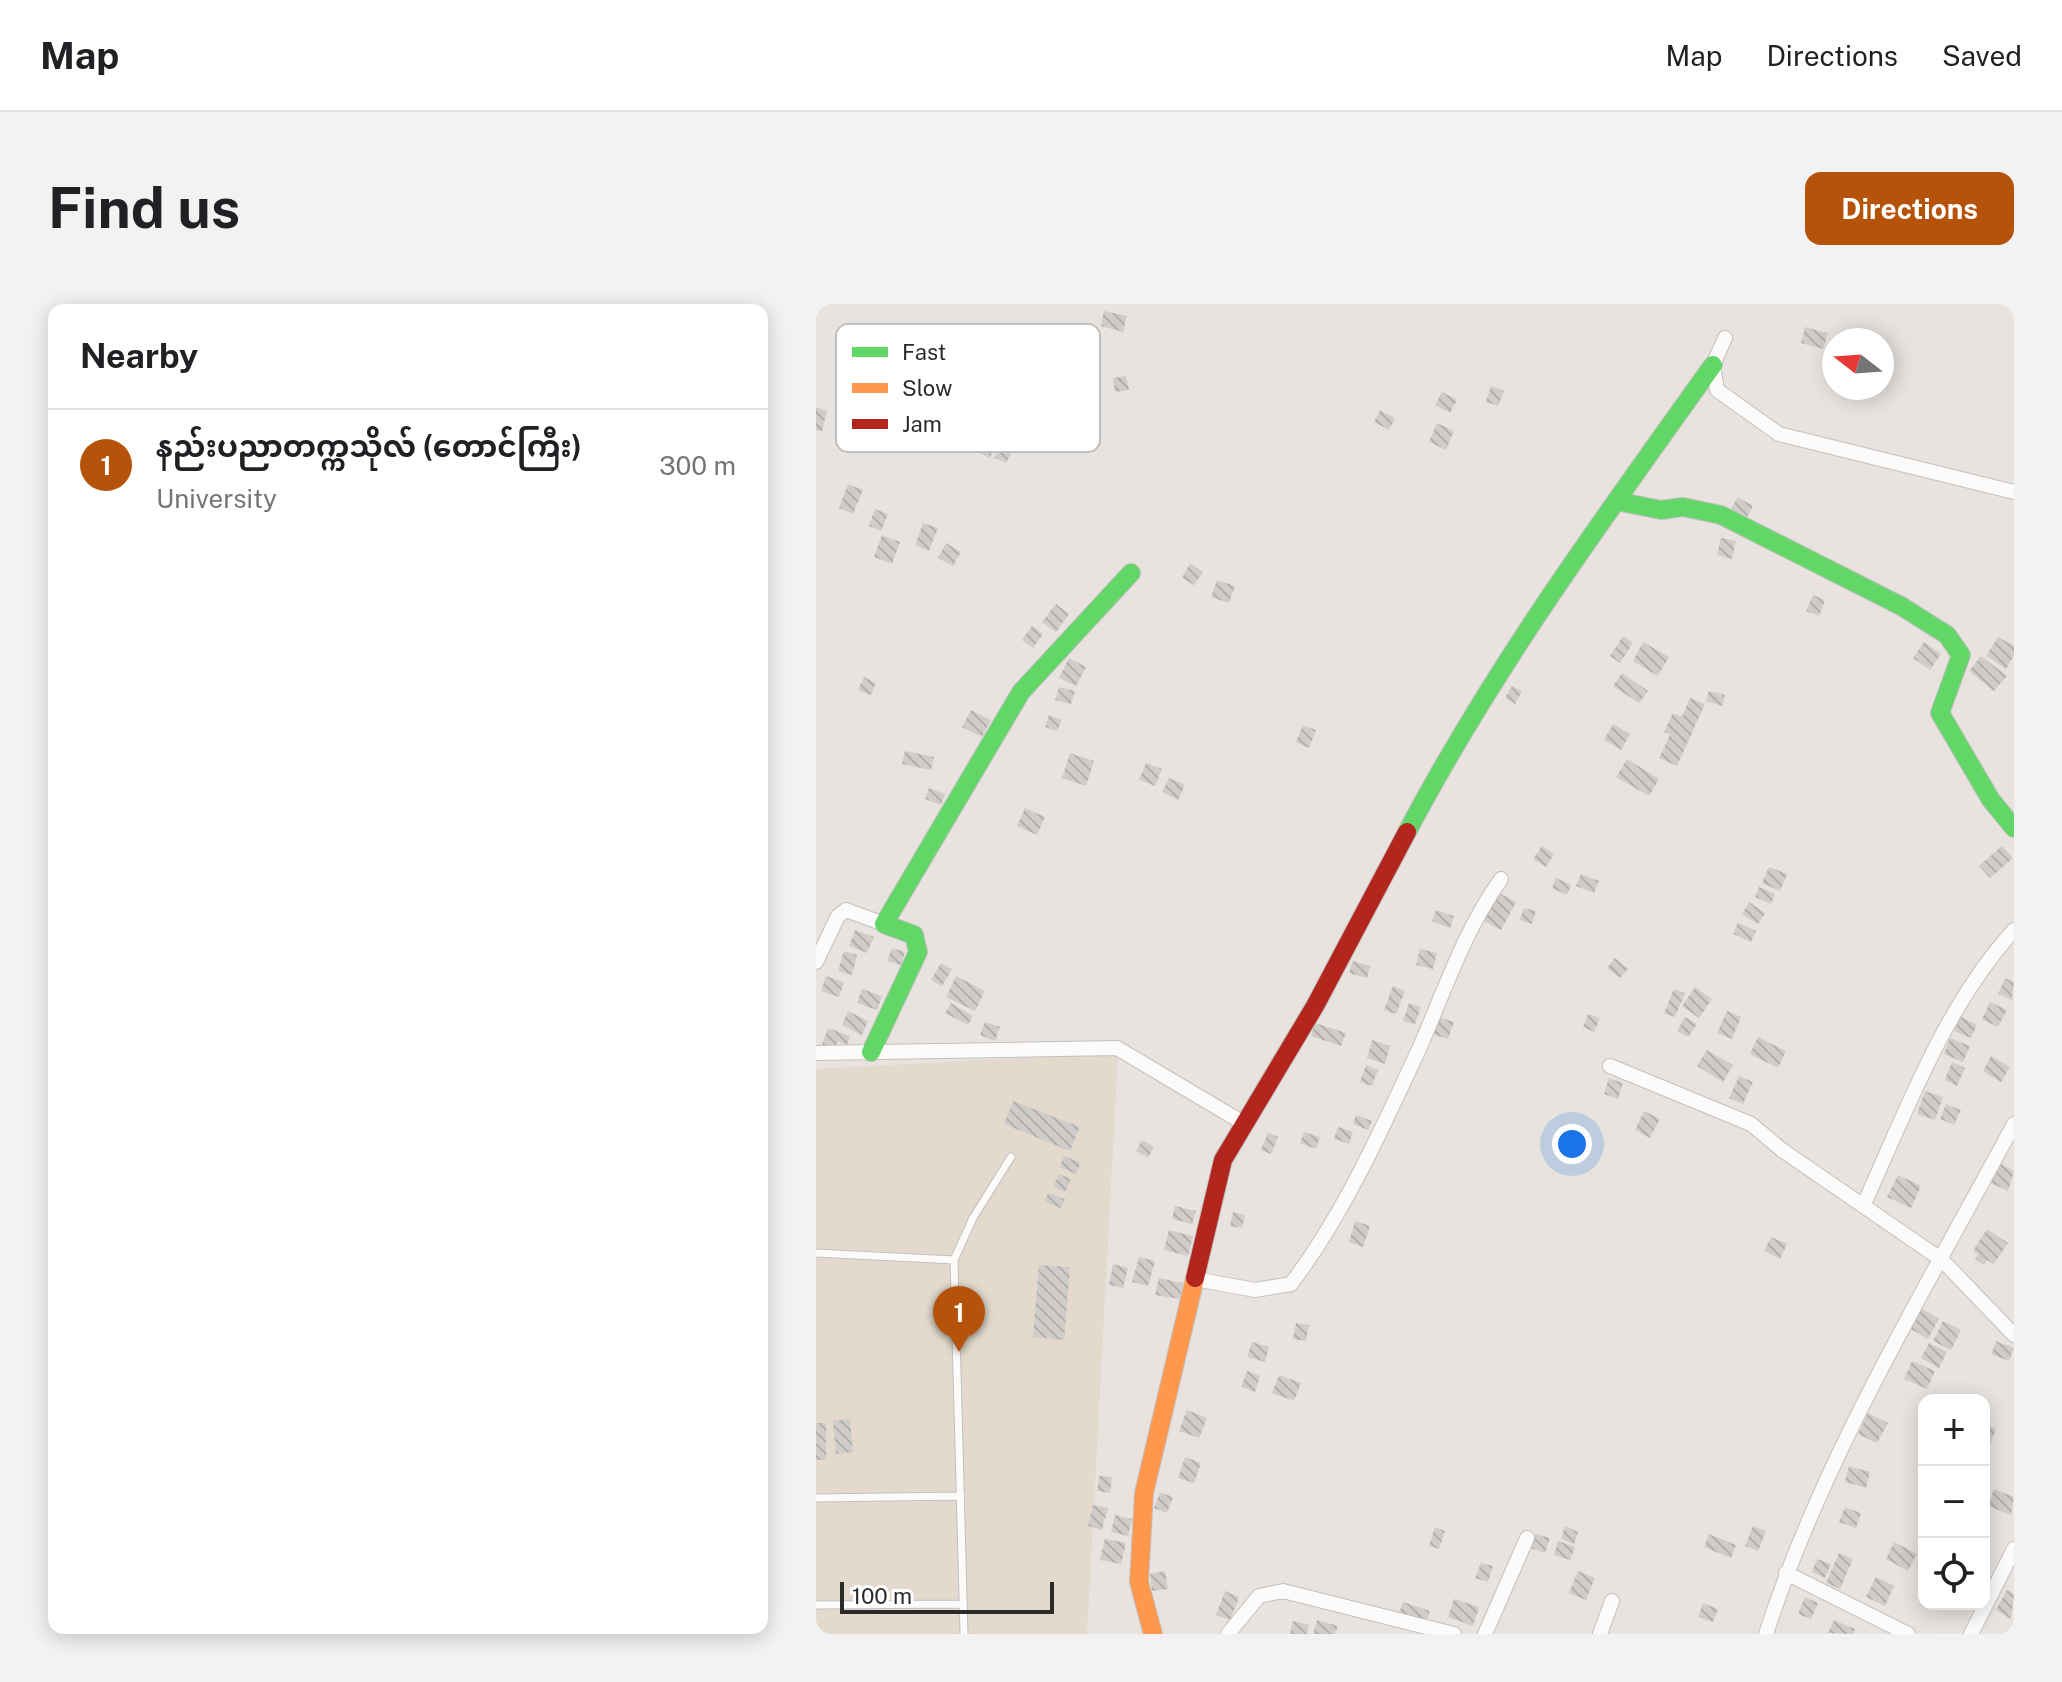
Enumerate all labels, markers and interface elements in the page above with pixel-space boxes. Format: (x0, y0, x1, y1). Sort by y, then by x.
text: Map (40, 33, 119, 78)
text: Map (1666, 39, 1722, 72)
text: Directions (1766, 39, 1898, 72)
text: Saved (1942, 39, 2022, 72)
button: Directions (1805, 172, 2014, 245)
text: Find us (48, 175, 240, 241)
legend (836, 324, 1100, 452)
north arrow (1822, 328, 1894, 400)
text: Nearby (80, 336, 198, 376)
text: Fast (902, 339, 946, 365)
text: Slow (902, 375, 952, 401)
text: Jam (902, 411, 942, 437)
text: နည်းပညာတက္ကသိုလ် (တောင်ကြီး) (156, 428, 582, 464)
text: 1 (100, 450, 112, 481)
text: 300 m (659, 450, 736, 481)
text: University (156, 483, 277, 514)
your location (1552, 1124, 1592, 1164)
pin: 1 (933, 1286, 985, 1352)
map controls (1918, 1394, 1990, 1610)
button: + (1918, 1394, 1990, 1466)
button: − (1918, 1466, 1990, 1538)
button: locate (1918, 1538, 1990, 1610)
scale bar (840, 1578, 1054, 1614)
text: 100 m (852, 1583, 912, 1609)

